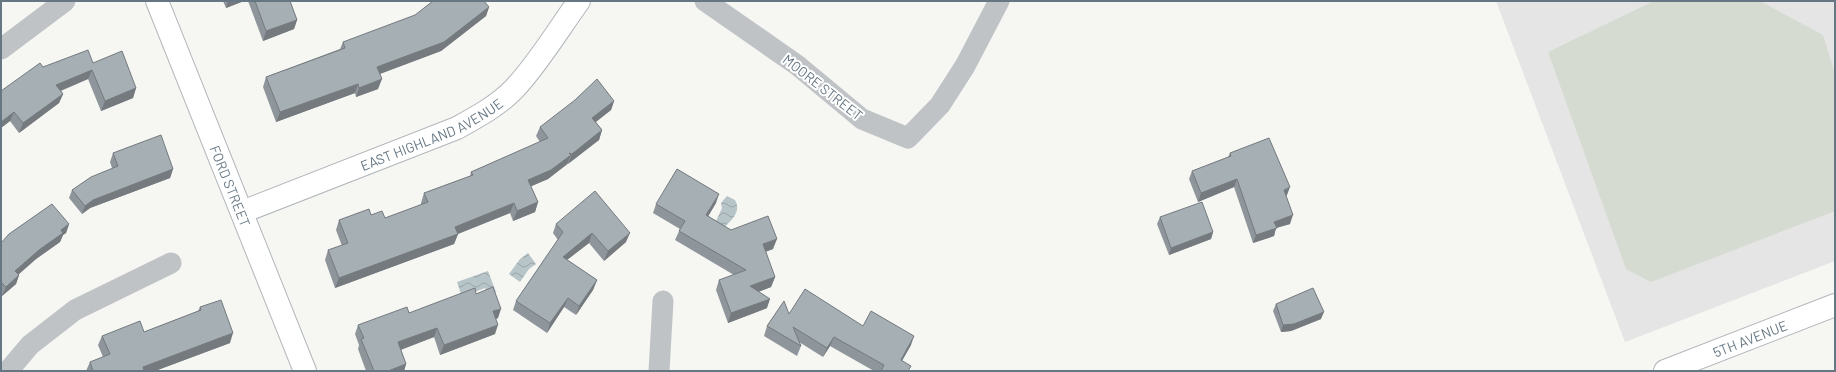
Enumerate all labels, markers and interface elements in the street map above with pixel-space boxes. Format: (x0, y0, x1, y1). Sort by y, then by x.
street label: MOORE STREET (780, 51, 866, 123)
street label: EAST HIGHLAND AVENUE (358, 94, 506, 174)
street label: FORD STREET (207, 143, 255, 229)
street label: 5TH AVENUE (1710, 316, 1790, 360)

